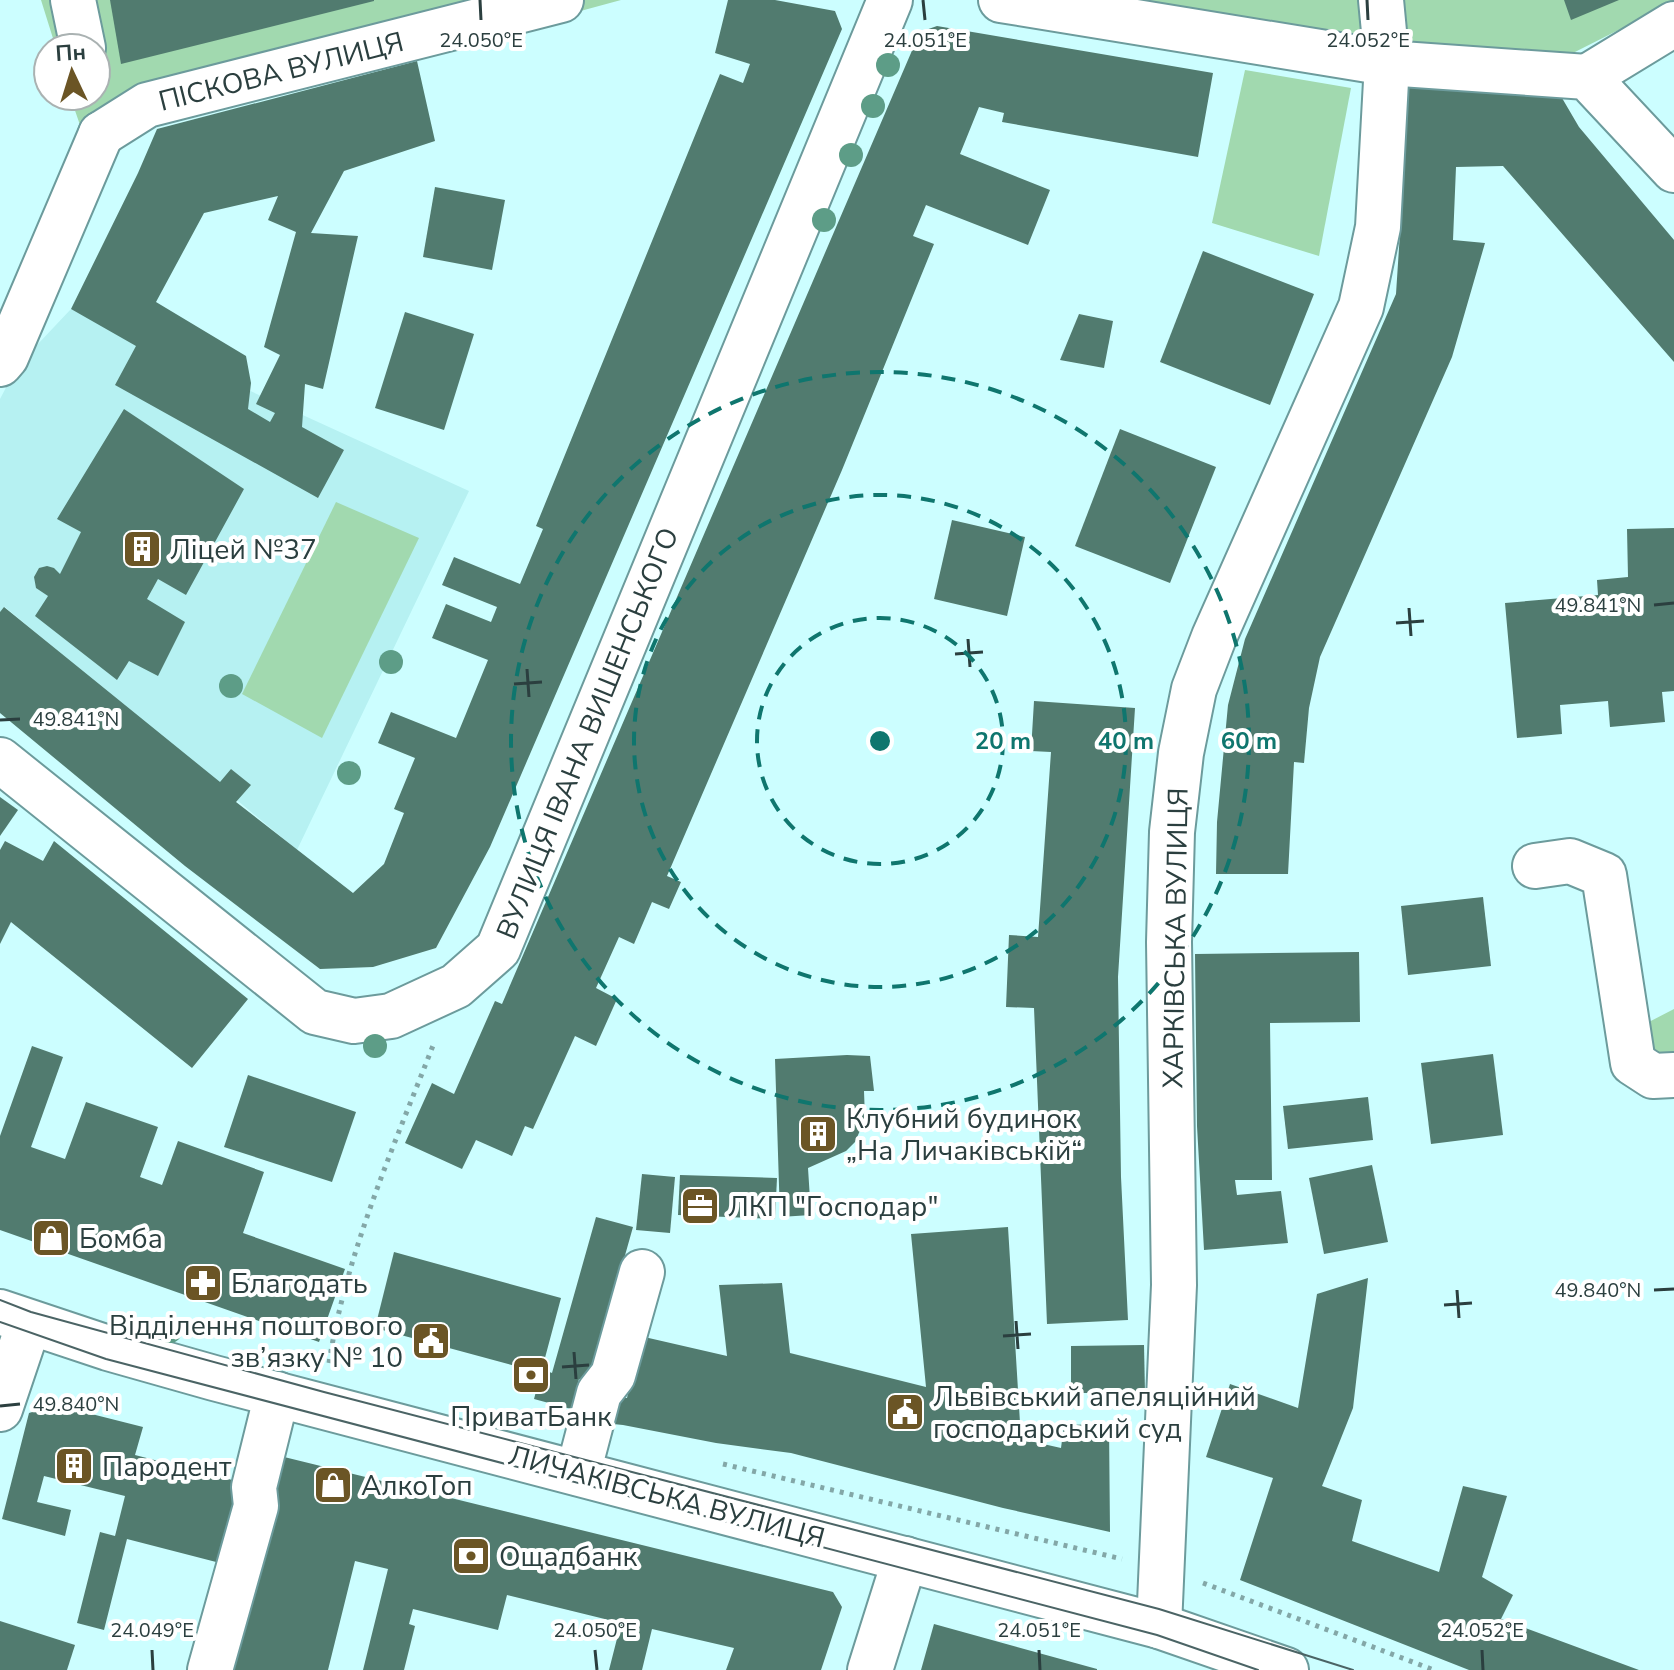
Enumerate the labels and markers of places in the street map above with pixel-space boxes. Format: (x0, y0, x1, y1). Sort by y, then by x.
building icon: Ліцей №37 (121, 528, 163, 570)
place label: Ліцей №37 (170, 531, 317, 569)
centre of rings (866, 727, 894, 755)
place label: Клубний будинок „На Личаківській“ (846, 1100, 1082, 1170)
building icon: Клубний будинок „На Личаківській“ (797, 1113, 839, 1155)
office icon: ЛКП "Господар" (679, 1185, 721, 1227)
place label: ЛКП "Господар" (728, 1188, 938, 1226)
shop icon: Бомба (30, 1217, 72, 1259)
place label: Бомба (79, 1220, 163, 1258)
pharmacy icon: Благодать (182, 1262, 224, 1304)
place label: Благодать (231, 1265, 368, 1303)
place label: Відділення поштового зв’язку № 10 (109, 1307, 403, 1377)
public building icon: Відділення поштового зв’язку № 10 (410, 1320, 452, 1362)
bank icon: ПриватБанк (510, 1354, 552, 1396)
place label: Львівський апеляційний господарський суд (933, 1378, 1256, 1448)
public building icon: Львівський апеляційний господарський суд (884, 1391, 926, 1433)
place label: ПриватБанк (450, 1398, 612, 1436)
building icon: Пародент (53, 1445, 95, 1487)
place label: Пародент (102, 1448, 232, 1486)
shop icon: АлкоТоп (312, 1464, 354, 1506)
place label: АлкоТоп (361, 1467, 473, 1505)
bank icon: Ощадбанк (450, 1535, 492, 1577)
place label: Ощадбанк (499, 1538, 638, 1576)

